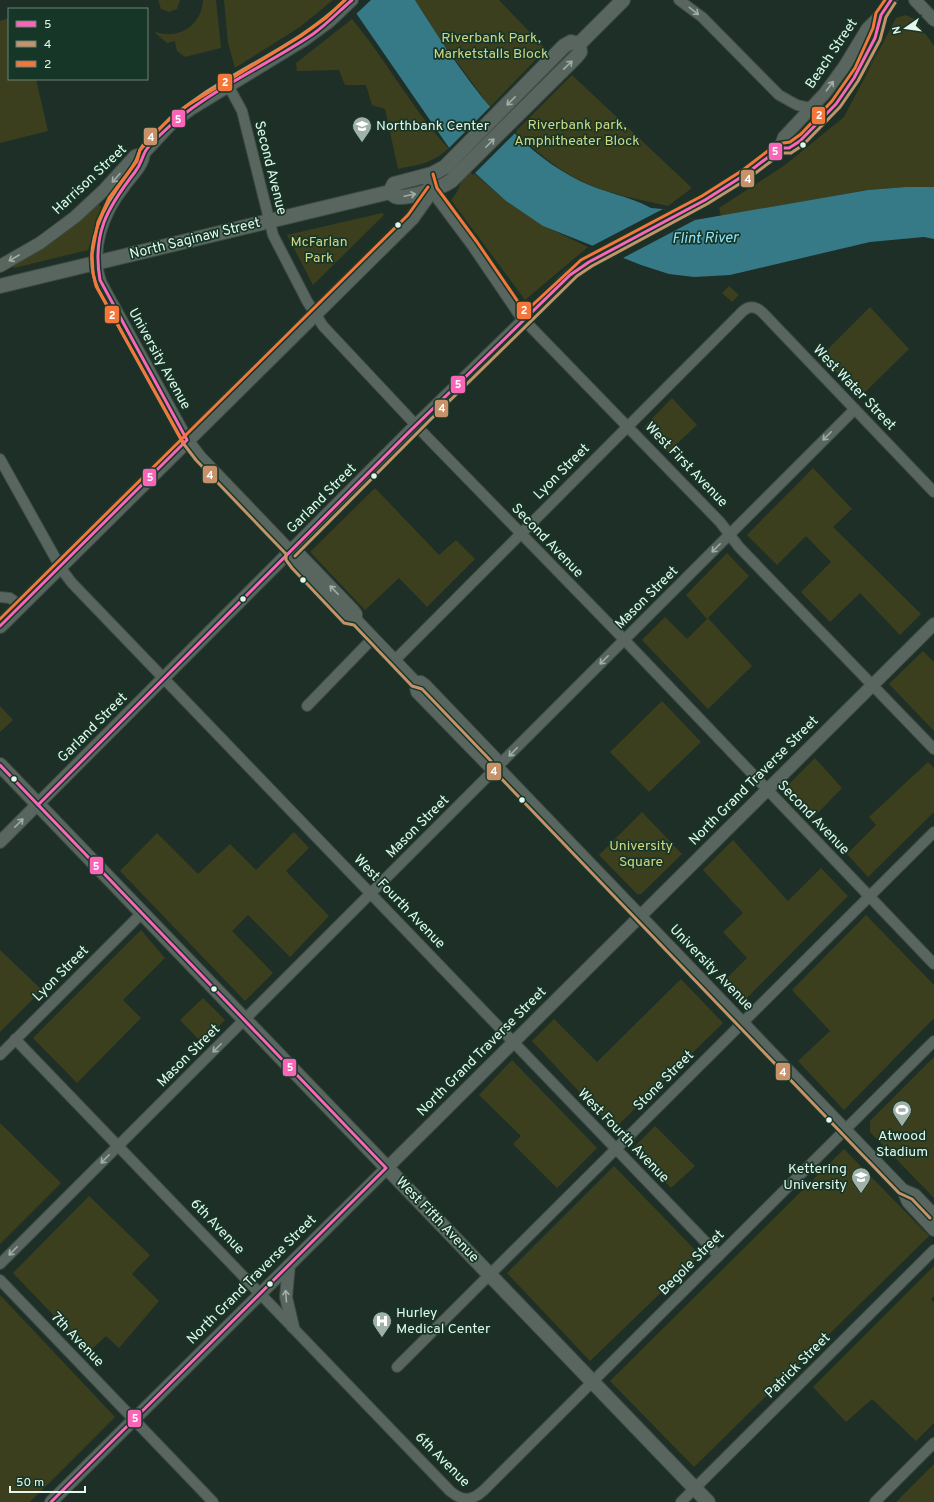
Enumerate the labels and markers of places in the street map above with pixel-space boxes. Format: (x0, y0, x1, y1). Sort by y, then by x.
school or university icon: Northbank Center (351, 115, 373, 143)
place label: Northbank Center (376, 118, 490, 135)
unlabelled marker (798, 140, 808, 150)
unlabelled marker (393, 220, 403, 230)
unlabelled marker (369, 471, 379, 481)
unlabelled marker (298, 575, 308, 585)
unlabelled marker (238, 594, 248, 604)
unlabelled marker (9, 774, 19, 784)
unlabelled marker (517, 795, 527, 805)
unlabelled marker (209, 984, 219, 994)
sports icon: Atwood Stadium (891, 1099, 913, 1127)
unlabelled marker (824, 1115, 834, 1125)
place label: Atwood Stadium (876, 1128, 928, 1161)
place label: Kettering University (783, 1161, 847, 1194)
school or university icon: Kettering University (850, 1166, 872, 1194)
unlabelled marker (265, 1279, 275, 1289)
place label: Hurley Medical Center (396, 1305, 491, 1338)
hospital icon: Hurley Medical Center (371, 1310, 393, 1338)

